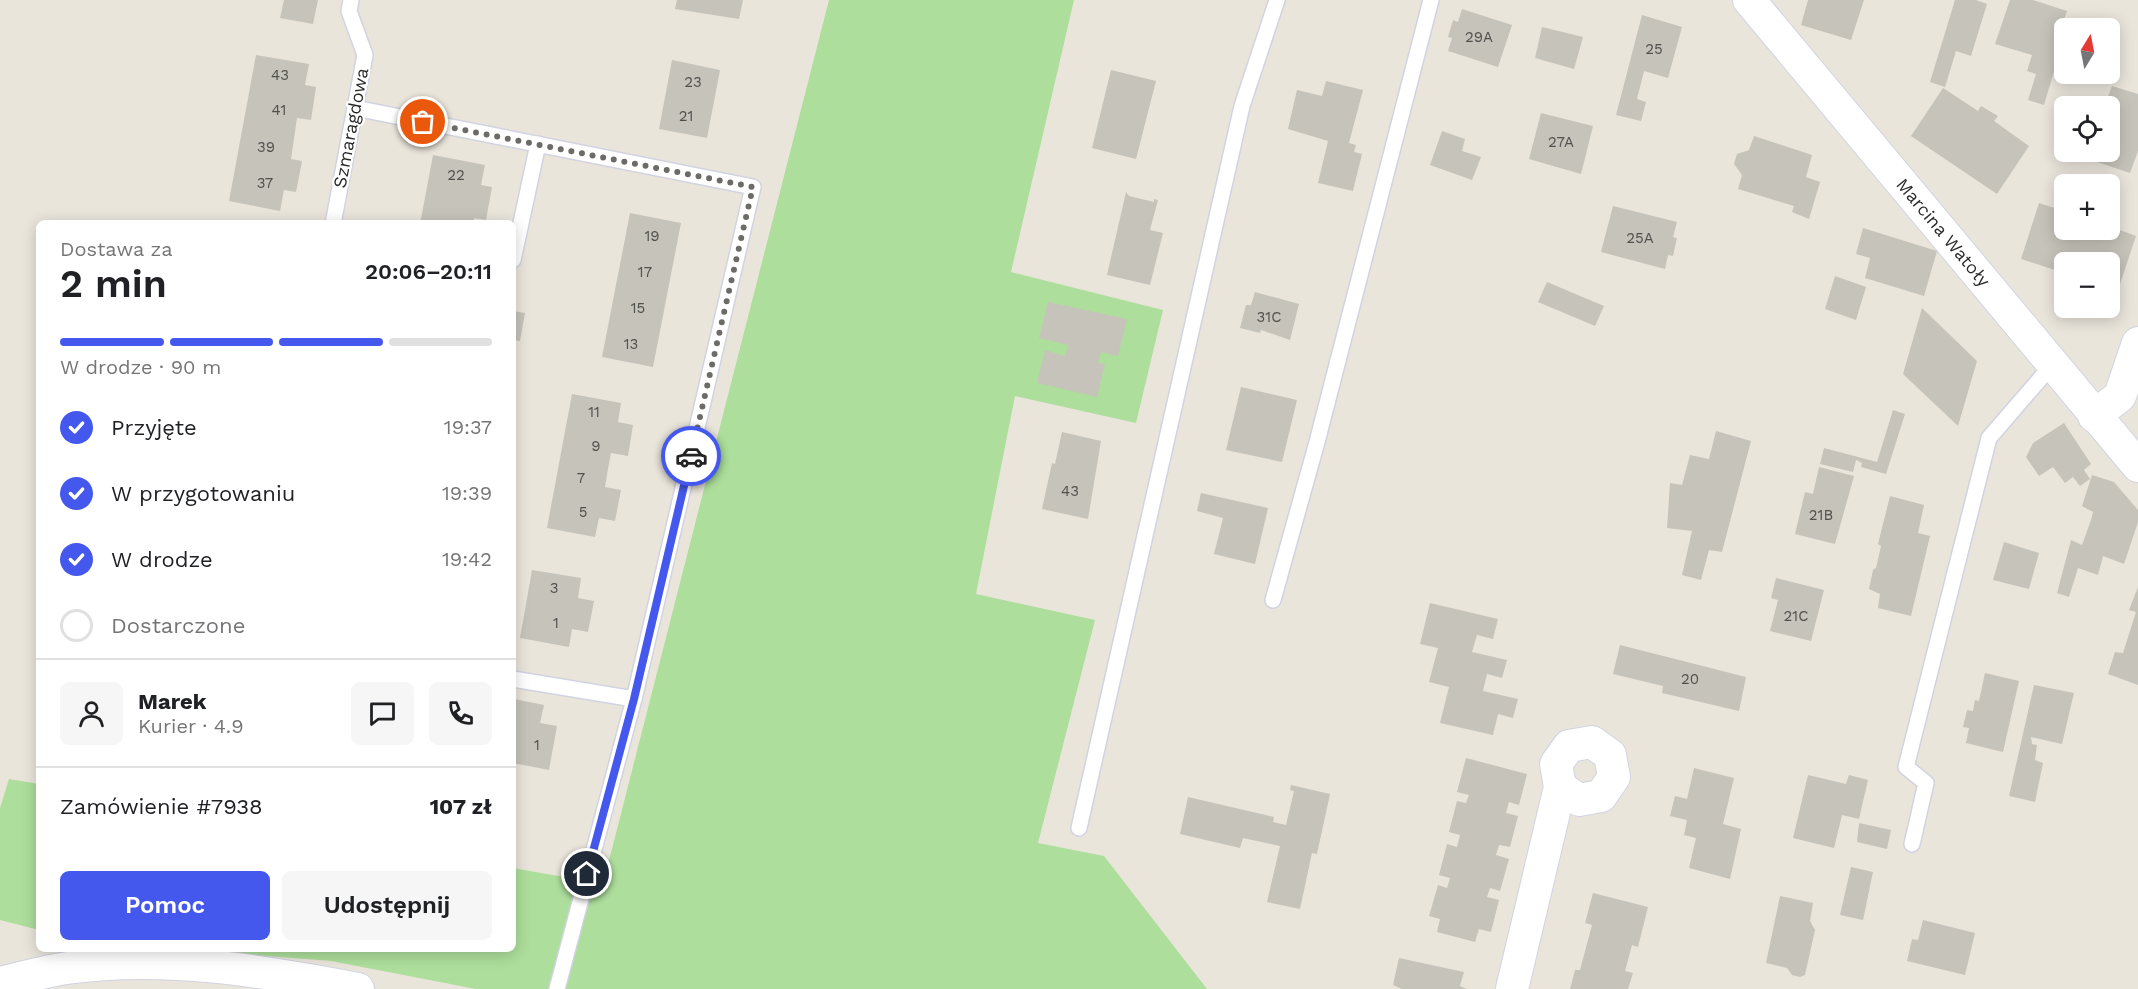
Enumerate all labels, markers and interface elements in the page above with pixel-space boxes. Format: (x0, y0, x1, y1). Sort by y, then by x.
north arrow (2054, 18, 2120, 84)
map controls (2054, 18, 2120, 318)
house number: 29A (1465, 28, 1493, 46)
house number: 25 (1645, 40, 1663, 58)
house number: 43 (271, 66, 289, 84)
street label: Szmaragdowa (329, 66, 372, 190)
house number: 23 (684, 73, 702, 91)
pin (397, 96, 448, 147)
button: locate (2054, 96, 2120, 162)
house number: 41 (272, 101, 286, 119)
icon: bag (406, 105, 439, 138)
house number: 21 (679, 107, 693, 125)
house number: 27A (1548, 133, 1574, 151)
house number: 39 (257, 138, 275, 156)
house number: 22 (447, 166, 465, 184)
house number: 37 (257, 174, 273, 192)
street label: Marcina Watoły (1892, 174, 1995, 291)
button: + (2054, 174, 2120, 240)
house number: 19 (644, 227, 660, 245)
house number: 25A (1626, 229, 1654, 247)
text: Dostawa za (60, 237, 173, 261)
button: − (2054, 252, 2120, 318)
text: 20:06–20:11 (365, 259, 492, 284)
text: 2 min (60, 261, 167, 306)
house number: 17 (638, 263, 652, 281)
house number: 15 (631, 299, 645, 317)
house number: 31C (1257, 308, 1281, 326)
house number: 13 (624, 335, 638, 353)
text: W drodze · 90 m (60, 355, 221, 379)
house number: 11 (588, 403, 600, 421)
icon: check (60, 411, 93, 444)
text: Przyjęte (111, 415, 197, 440)
text: 19:37 (444, 415, 492, 439)
courier (661, 426, 721, 486)
house number: 9 (591, 437, 601, 455)
icon: car (675, 440, 708, 473)
house number: 7 (577, 469, 585, 487)
icon: check (60, 477, 93, 510)
text: W przygotowaniu (111, 481, 295, 506)
text: 19:39 (442, 481, 492, 505)
house number: 43 (1061, 482, 1079, 500)
house number: 5 (579, 503, 587, 521)
house number: 21B (1809, 506, 1833, 524)
icon: check (60, 543, 93, 576)
text: W drodze (111, 547, 213, 572)
text: 19:42 (442, 547, 492, 571)
house number: 3 (550, 579, 558, 597)
house number: 21C (1784, 607, 1808, 625)
text: Dostarczone (111, 613, 245, 638)
house number: 1 (553, 614, 559, 632)
house number: 20 (1681, 670, 1699, 688)
button: person (60, 682, 123, 745)
button: chat (351, 682, 414, 745)
button: phone (429, 682, 492, 745)
text: Marek (138, 689, 206, 714)
text: Kurier · 4.9 (138, 714, 244, 738)
house number: 1 (534, 736, 540, 754)
text: Zamówienie #7938 (60, 794, 263, 819)
text: 107 zł (430, 794, 492, 819)
pin (561, 848, 612, 899)
icon: home (570, 857, 603, 890)
button: Pomoc (60, 871, 270, 940)
button: Udostępnij (282, 871, 492, 940)

